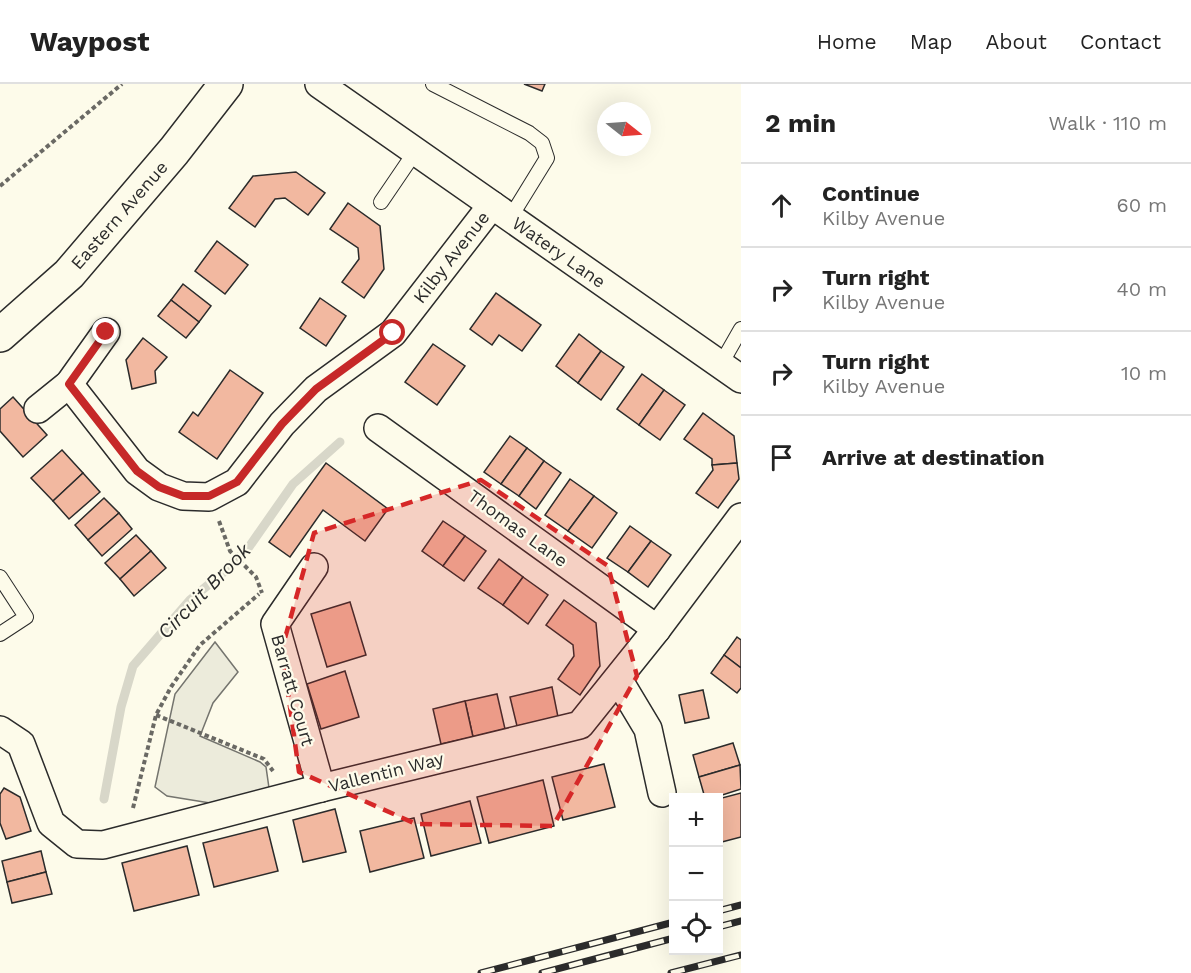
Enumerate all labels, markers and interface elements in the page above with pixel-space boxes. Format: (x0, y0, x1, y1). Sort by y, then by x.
text: Waypost (30, 25, 149, 58)
text: Home (817, 29, 877, 54)
text: Map (910, 29, 953, 54)
text: About (986, 29, 1047, 54)
text: Contact (1080, 29, 1161, 54)
north arrow (597, 102, 651, 156)
text: 2 min (765, 108, 836, 138)
text: Walk · 110 m (1049, 111, 1167, 135)
street label: Eastern Avenue (66, 157, 172, 273)
text: Continue (822, 181, 920, 206)
icon: ahead (765, 189, 798, 222)
text: 60 m (1117, 193, 1167, 217)
text: Kilby Avenue (822, 206, 945, 230)
street label: Kilby Avenue (409, 207, 493, 307)
street label: Watery Lane (508, 212, 610, 292)
text: Turn right (822, 265, 929, 290)
icon: right (765, 273, 798, 306)
text: 40 m (1116, 277, 1167, 301)
text: Kilby Avenue (822, 290, 945, 314)
route end (92, 318, 118, 344)
route start (379, 319, 405, 345)
text: Turn right (822, 349, 929, 374)
icon: right (765, 357, 798, 390)
text: 10 m (1121, 361, 1167, 385)
text: Kilby Avenue (822, 374, 945, 398)
icon: arrive (765, 441, 798, 474)
text: Arrive at destination (822, 445, 1045, 470)
street label: Thomas Lane (464, 485, 572, 571)
water label: Circuit Brook (152, 537, 256, 644)
street label: Barratt Court (267, 632, 319, 749)
street label: Vallentin Way (326, 747, 446, 796)
map controls (669, 793, 723, 955)
button: + (669, 793, 723, 847)
button: − (669, 847, 723, 901)
button: locate (669, 901, 723, 955)

